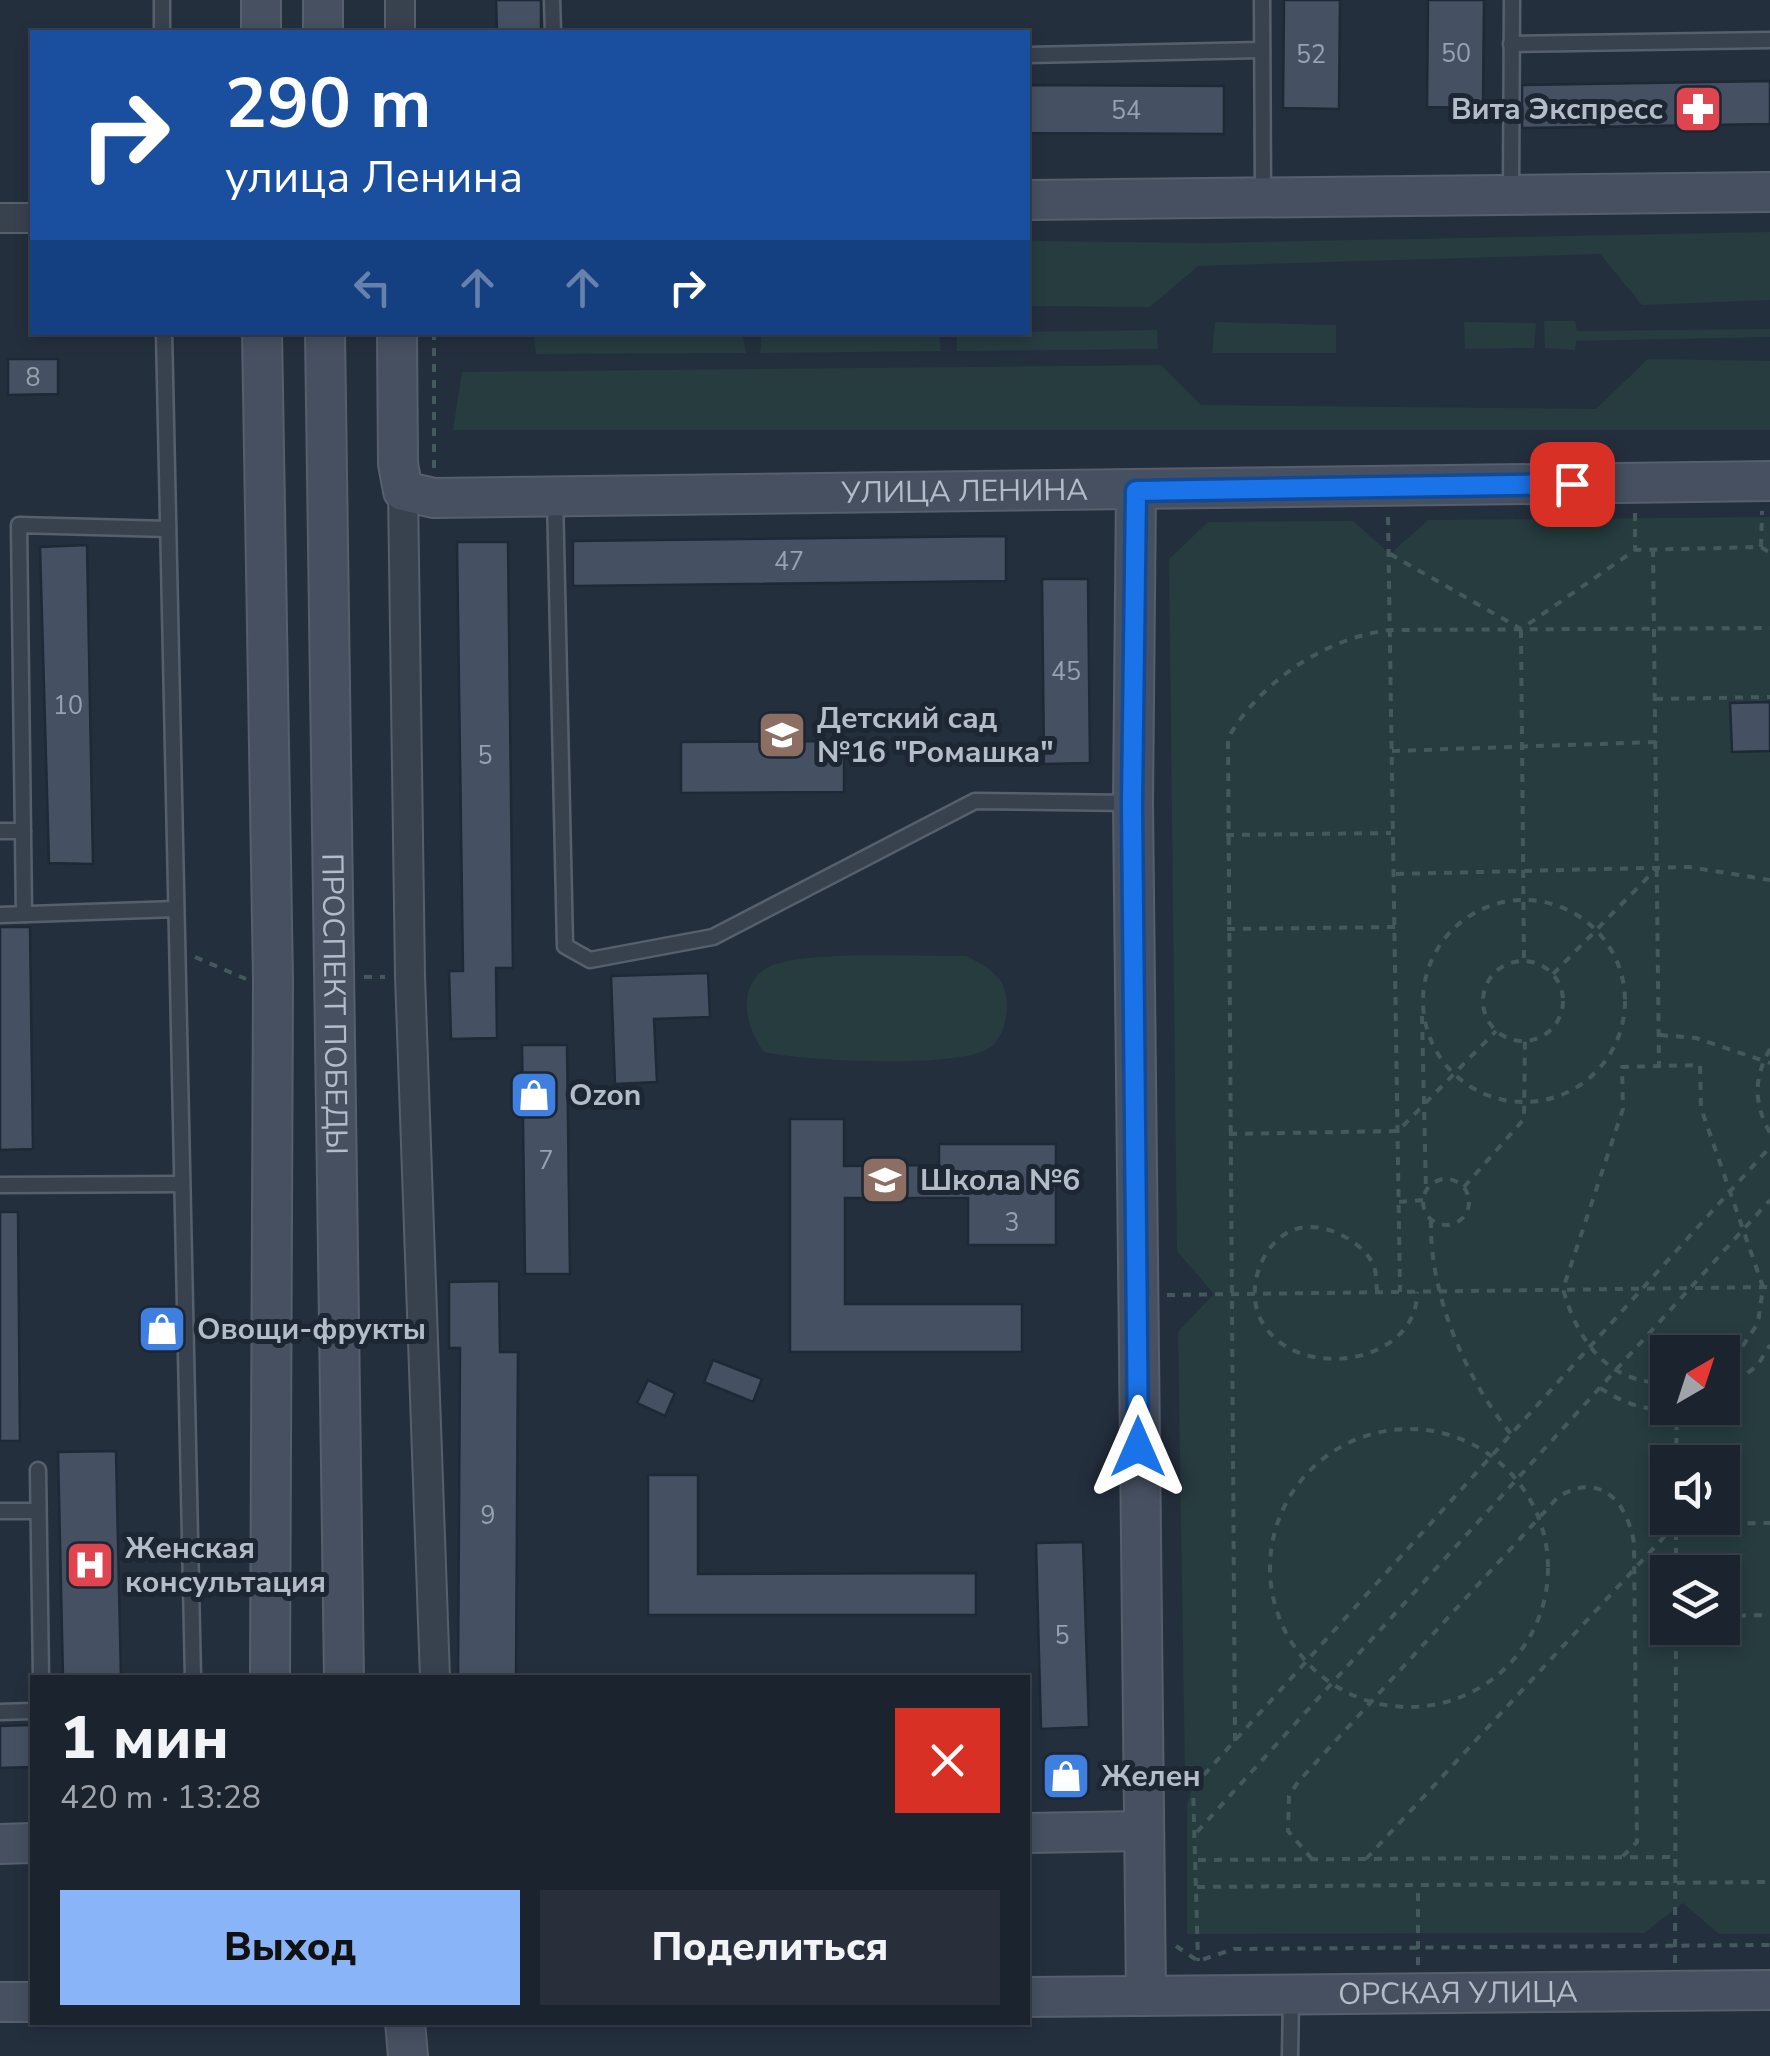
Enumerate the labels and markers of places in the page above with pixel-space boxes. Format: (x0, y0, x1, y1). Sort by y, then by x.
pharmacy icon: Вита Экспресс (1672, 83, 1724, 135)
place label: Вита Экспресс (1451, 89, 1663, 130)
pin (1530, 442, 1615, 527)
place label: Детский сад №16 "Ромашка" (817, 698, 1054, 773)
school or university icon: Детский сад №16 "Ромашка" (756, 709, 808, 761)
shop icon: Ozon (508, 1069, 560, 1121)
place label: Ozon (569, 1075, 641, 1116)
school or university icon: Школа №6 (859, 1154, 911, 1206)
place label: Школа №6 (920, 1160, 1080, 1201)
shop icon: Овощи-фрукты (136, 1303, 188, 1355)
place label: Овощи-фрукты (197, 1309, 426, 1350)
place label: Женская консультация (125, 1528, 326, 1603)
hospital icon: Женская консультация (64, 1539, 116, 1591)
shop icon: Желен (1040, 1750, 1092, 1802)
place label: Желен (1101, 1756, 1201, 1797)

